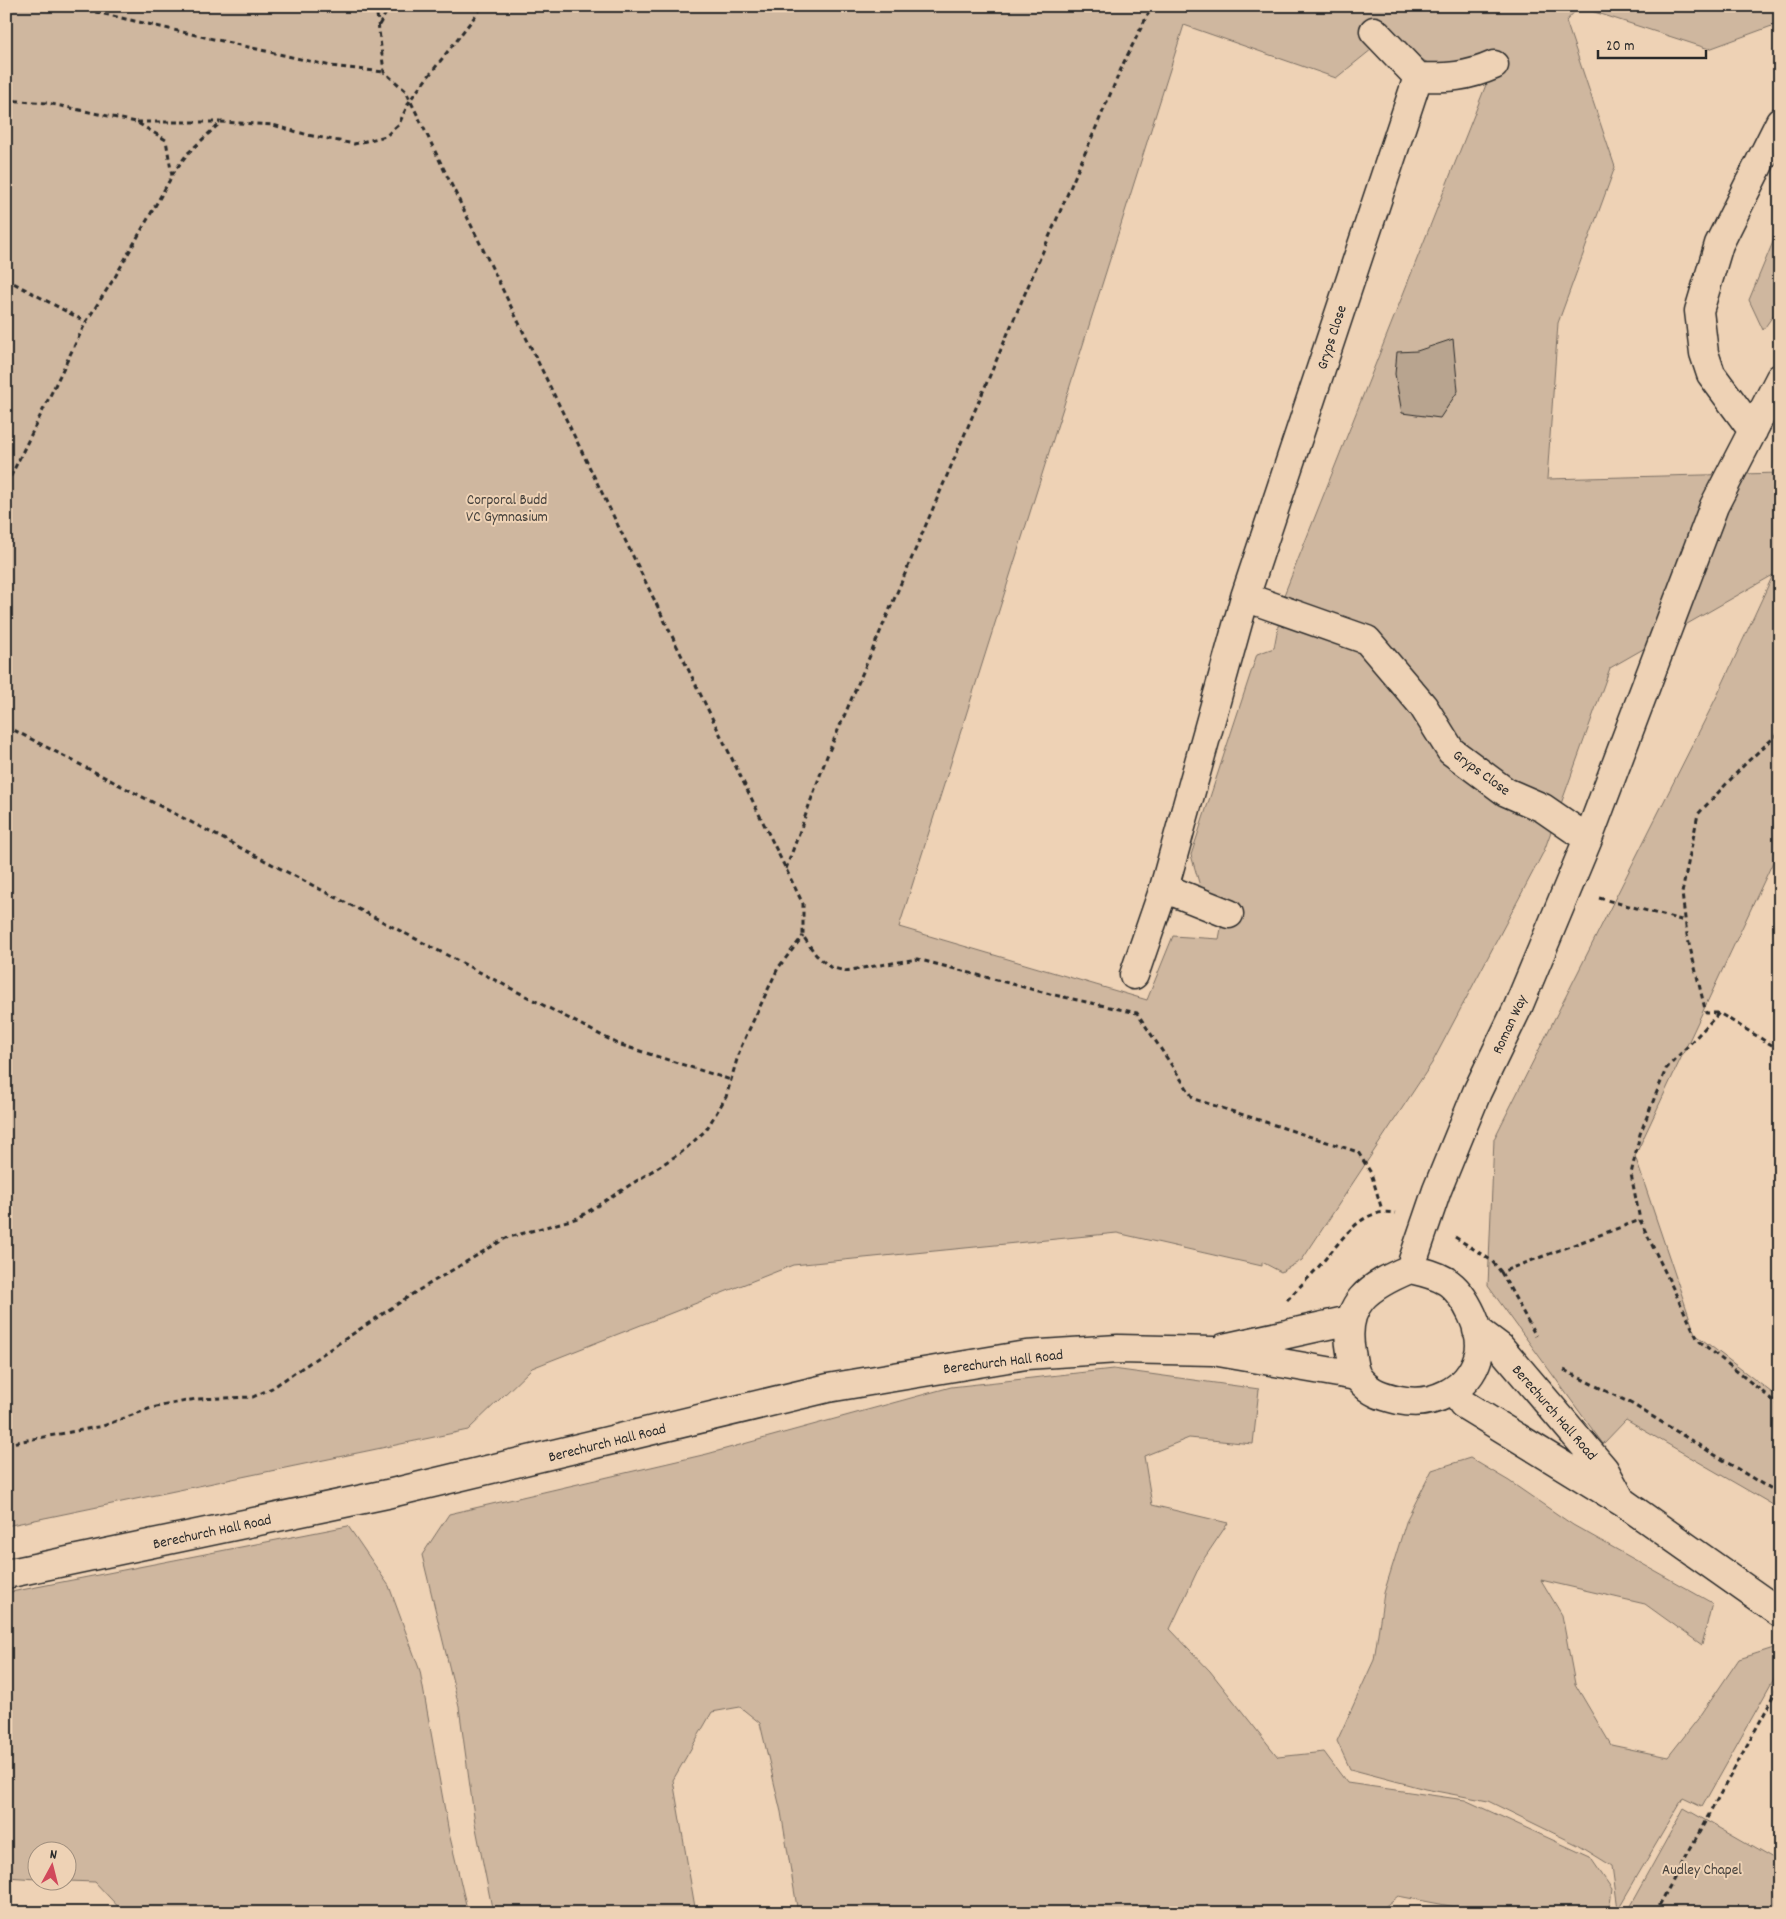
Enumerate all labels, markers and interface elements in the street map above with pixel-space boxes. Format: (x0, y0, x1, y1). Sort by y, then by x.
scale bar (1598, 28, 1706, 60)
text: 20 m (1606, 36, 1634, 58)
street label: Gryps Close (1312, 302, 1354, 373)
park label: Corporal Budd VC Gymnasium (466, 490, 548, 529)
street label: Gryps Close (1447, 745, 1514, 802)
street label: Roman Way (1487, 991, 1535, 1058)
street label: Berechurch Hall Road (942, 1345, 1064, 1381)
street label: Berechurch Hall Road (1506, 1361, 1601, 1466)
street label: Berechurch Hall Road (546, 1419, 669, 1469)
street label: Berechurch Hall Road (151, 1510, 274, 1556)
north arrow (28, 1842, 78, 1892)
text: N (49, 1845, 58, 1865)
park label: Audley Chapel (1662, 1860, 1742, 1882)

